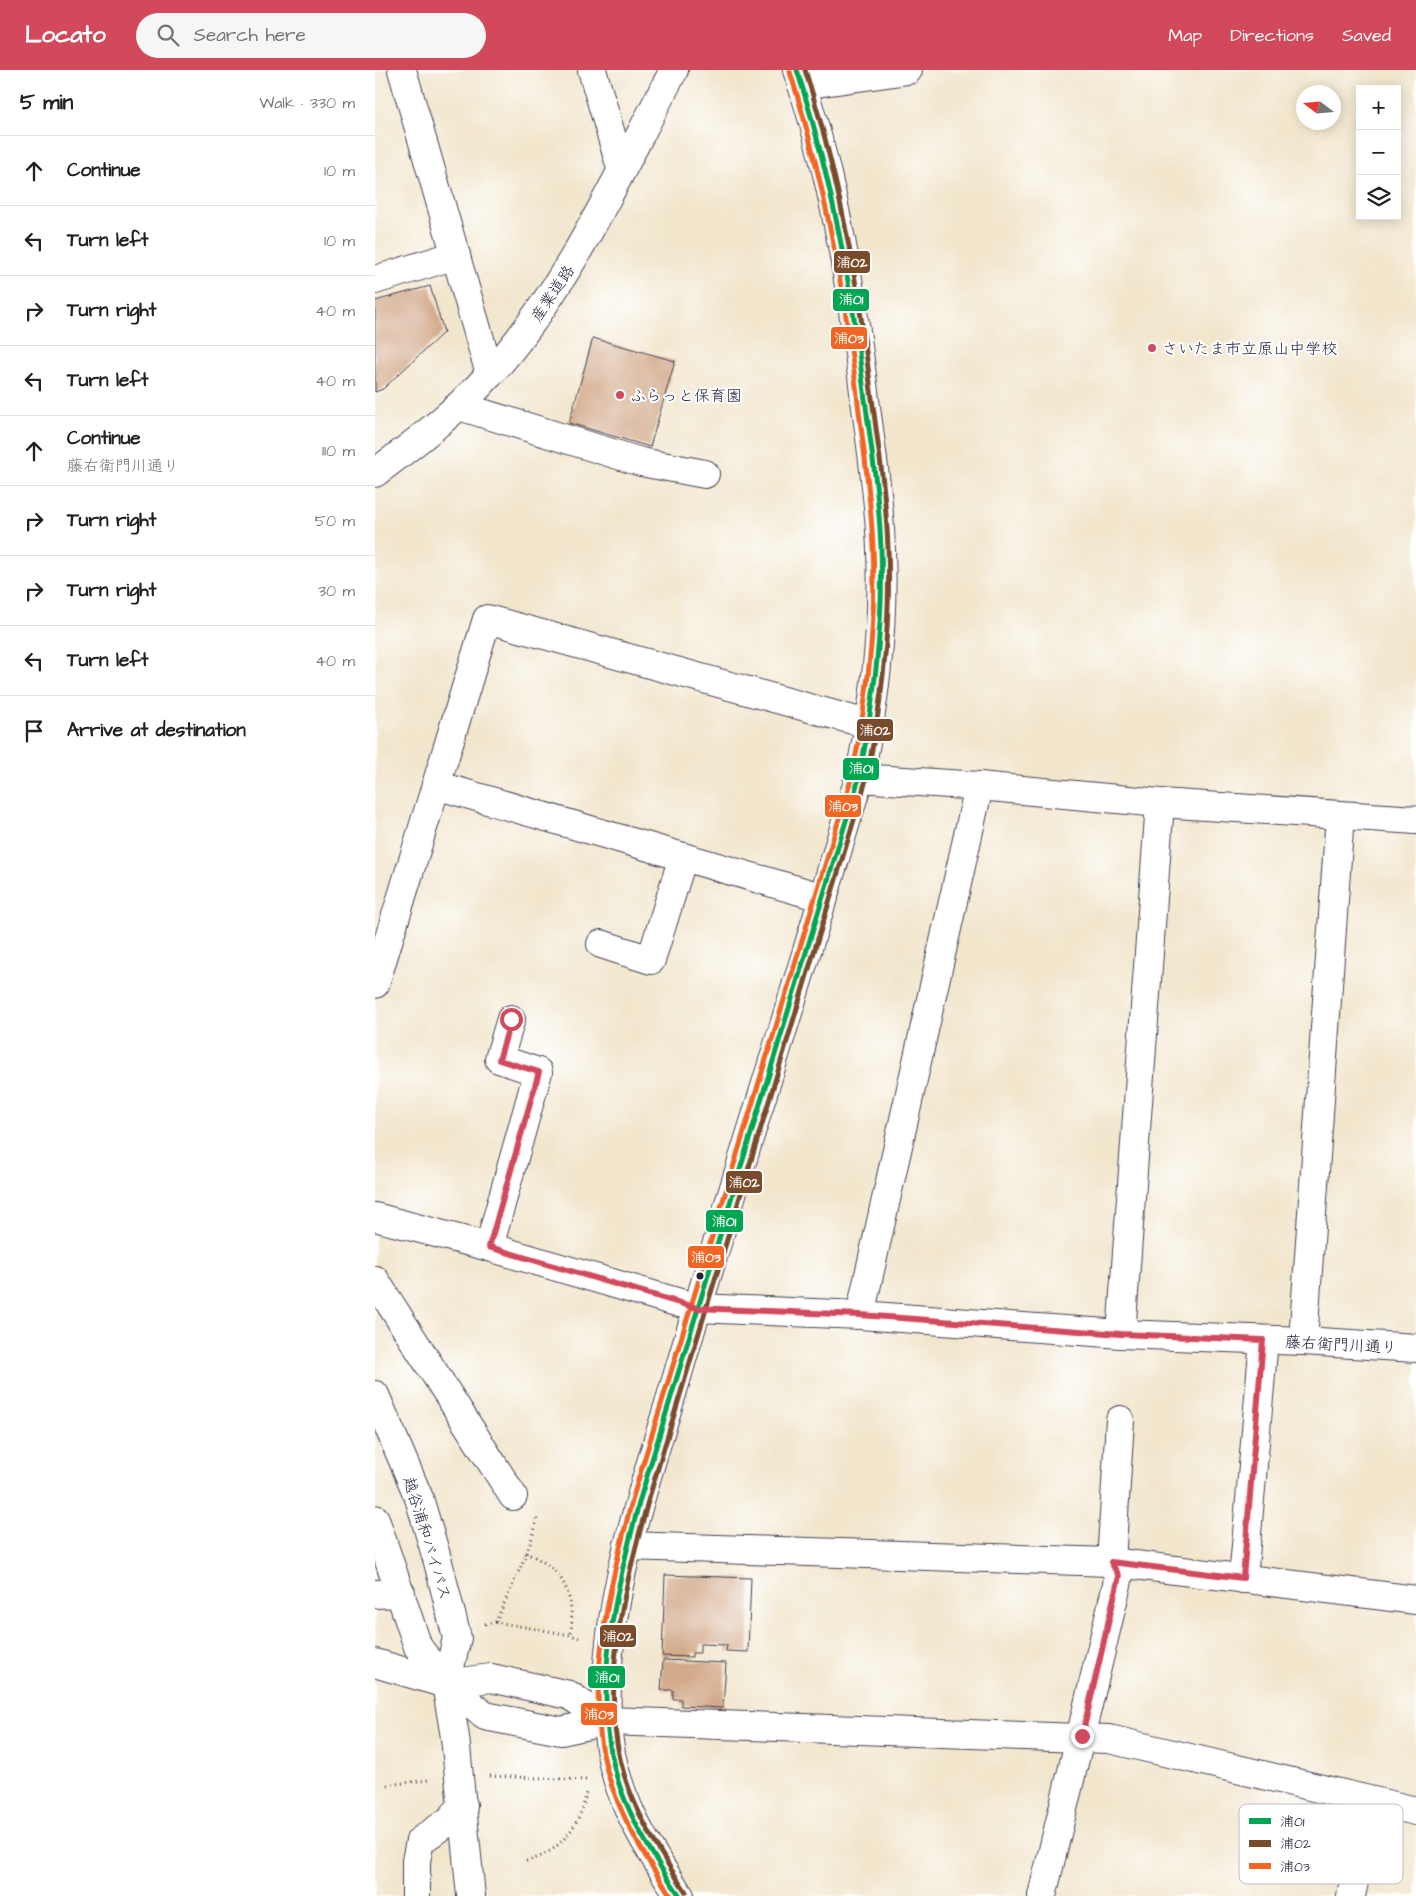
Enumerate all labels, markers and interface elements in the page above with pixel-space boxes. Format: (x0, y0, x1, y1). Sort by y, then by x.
search box (136, 13, 486, 58)
text: Locato (25, 18, 106, 52)
icon: search (154, 21, 182, 49)
text: Search here (194, 22, 306, 49)
text: Map (1168, 23, 1202, 48)
text: Directions (1230, 23, 1314, 48)
text: Saved (1342, 23, 1391, 48)
north arrow (1296, 85, 1341, 130)
map controls (1356, 85, 1401, 220)
button: + (1356, 85, 1401, 130)
text: 5 min (20, 88, 73, 117)
text: Walk · 330 m (259, 92, 355, 114)
button: − (1356, 130, 1401, 175)
icon: ahead (20, 157, 48, 185)
text: Continue (67, 157, 141, 184)
text: 10 m (324, 160, 355, 182)
button: layers (1356, 175, 1401, 220)
icon: left (20, 227, 48, 255)
text: Turn left (67, 227, 148, 254)
text: 10 m (324, 230, 355, 252)
line badge: 浦02 (833, 250, 871, 274)
text: 浦02 (837, 253, 868, 273)
street label: 産業道路 (526, 261, 580, 326)
line badge: 浦01 (832, 288, 870, 312)
text: 浦01 (839, 290, 864, 310)
icon: right (20, 297, 48, 325)
text: Turn right (67, 297, 156, 324)
text: 40 m (315, 300, 355, 322)
line badge: 浦03 (830, 326, 868, 350)
text: 浦03 (834, 329, 865, 349)
place label: さいたま市立原山中学校 (1162, 338, 1337, 360)
marker: さいたま市立原山中学校 (1146, 342, 1158, 354)
icon: left (20, 367, 48, 395)
text: Turn left (67, 367, 148, 394)
text: 40 m (315, 370, 355, 392)
place label: ふらっと保育園 (630, 385, 742, 407)
marker: ふらっと保育園 (614, 389, 626, 401)
text: Continue (67, 425, 141, 452)
icon: ahead (20, 437, 48, 465)
text: 110 m (322, 440, 355, 462)
text: 藤右衛門川通り (67, 455, 179, 477)
icon: right (20, 507, 48, 535)
text: Turn right (67, 507, 156, 534)
text: 50 m (315, 510, 355, 532)
icon: right (20, 577, 48, 605)
text: Turn right (67, 577, 156, 604)
text: 30 m (318, 580, 355, 602)
icon: left (20, 647, 48, 675)
text: Turn left (67, 647, 148, 674)
text: 40 m (315, 650, 355, 672)
icon: arrive (20, 717, 48, 745)
text: Arrive at destination (67, 717, 246, 744)
line badge: 浦02 (856, 718, 894, 742)
text: 浦02 (860, 721, 891, 741)
line badge: 浦01 (842, 757, 880, 781)
text: 浦01 (849, 759, 874, 779)
line badge: 浦03 (824, 794, 862, 818)
text: 浦03 (828, 797, 859, 817)
route start (500, 1008, 523, 1031)
line badge: 浦02 (725, 1170, 763, 1194)
text: 浦02 (729, 1173, 760, 1193)
line badge: 浦01 (705, 1209, 744, 1233)
text: 浦01 (712, 1212, 737, 1232)
line badge: 浦03 (687, 1245, 725, 1269)
text: 浦03 (691, 1248, 722, 1268)
unlabelled marker (695, 1271, 705, 1281)
street label: 藤右衛門川通り (1284, 1331, 1397, 1359)
street label: 越谷浦和バイパス (398, 1474, 456, 1603)
line badge: 浦02 (599, 1624, 637, 1648)
text: 浦02 (603, 1627, 634, 1647)
line badge: 浦01 (587, 1665, 626, 1689)
text: 浦01 (595, 1668, 620, 1688)
line badge: 浦03 (580, 1702, 618, 1726)
text: 浦03 (584, 1705, 615, 1725)
route end (1071, 1725, 1094, 1748)
legend (1239, 1804, 1403, 1884)
text: 浦01 (1280, 1812, 1305, 1832)
text: 浦02 (1280, 1834, 1311, 1854)
text: 浦03 (1280, 1857, 1310, 1877)

